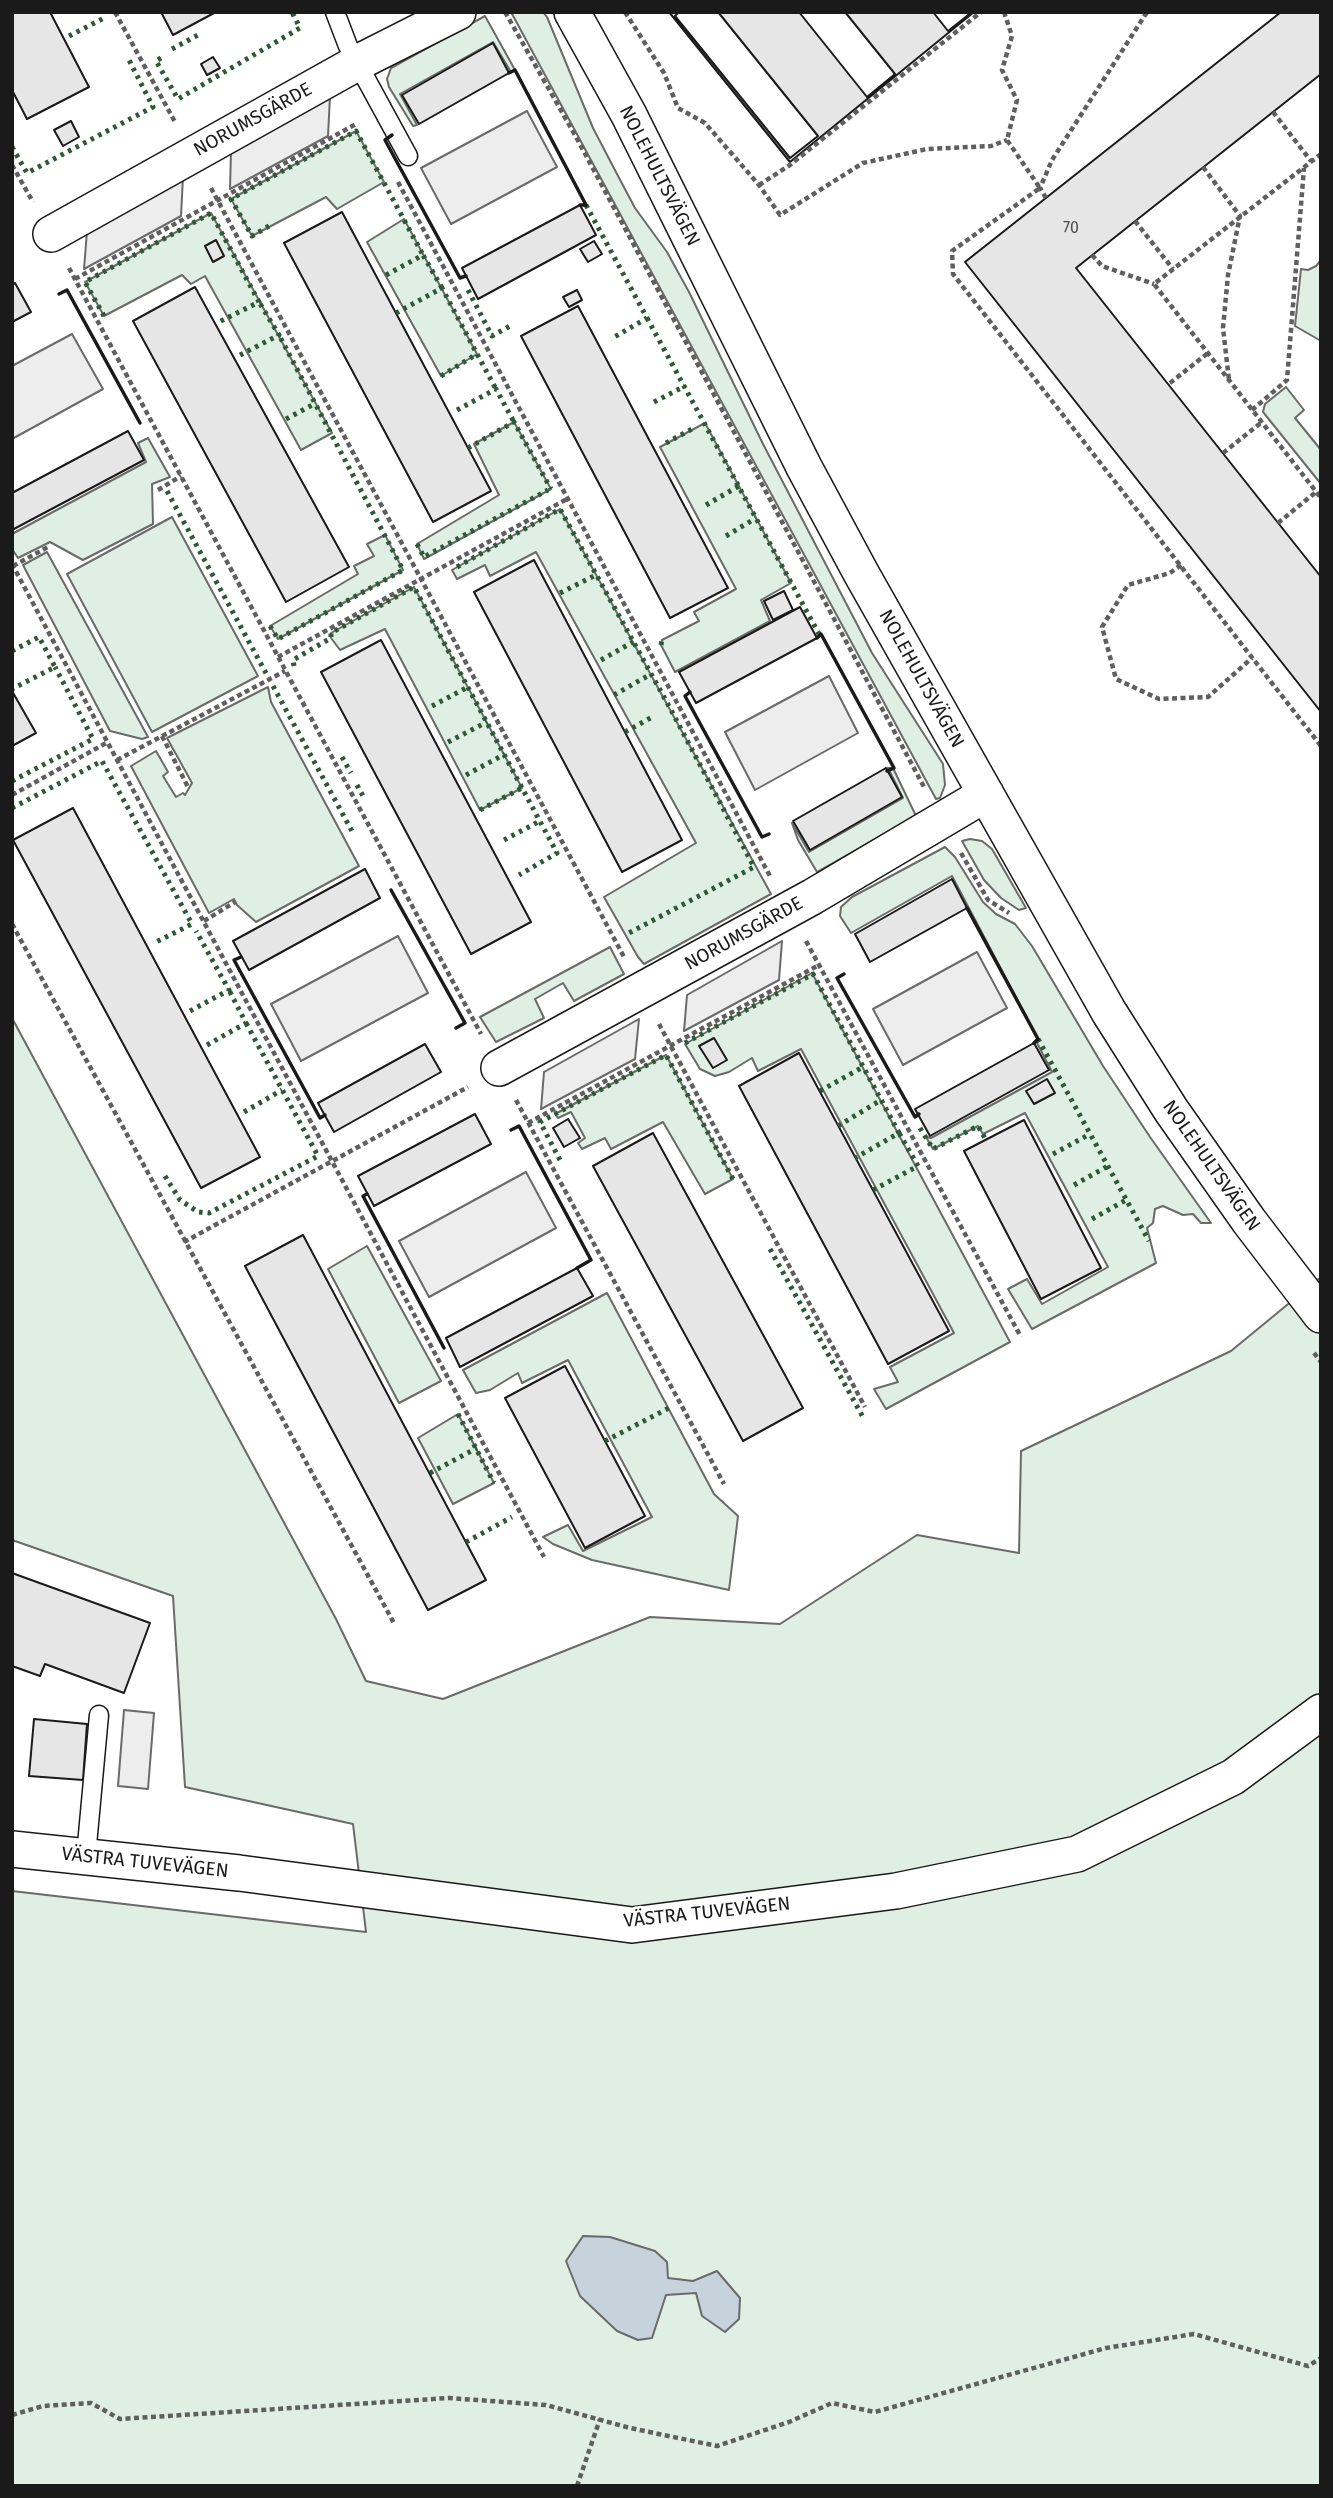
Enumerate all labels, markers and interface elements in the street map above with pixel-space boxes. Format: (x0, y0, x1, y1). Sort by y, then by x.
street label: NORUMSGÄRDE (190, 78, 316, 162)
street label: NOLEHULTSVÄGEN (614, 102, 704, 250)
house number: 70 (1063, 219, 1079, 239)
street label: NOLEHULTSVÄGEN (874, 606, 968, 752)
street label: NORUMSGÄRDE (681, 892, 807, 976)
street label: NOLEHULTSVÄGEN (1157, 1096, 1265, 1236)
street label: VÄSTRA TUVEVÄGEN (60, 1843, 230, 1883)
street label: VÄSTRA TUVEVÄGEN (622, 1893, 792, 1933)

